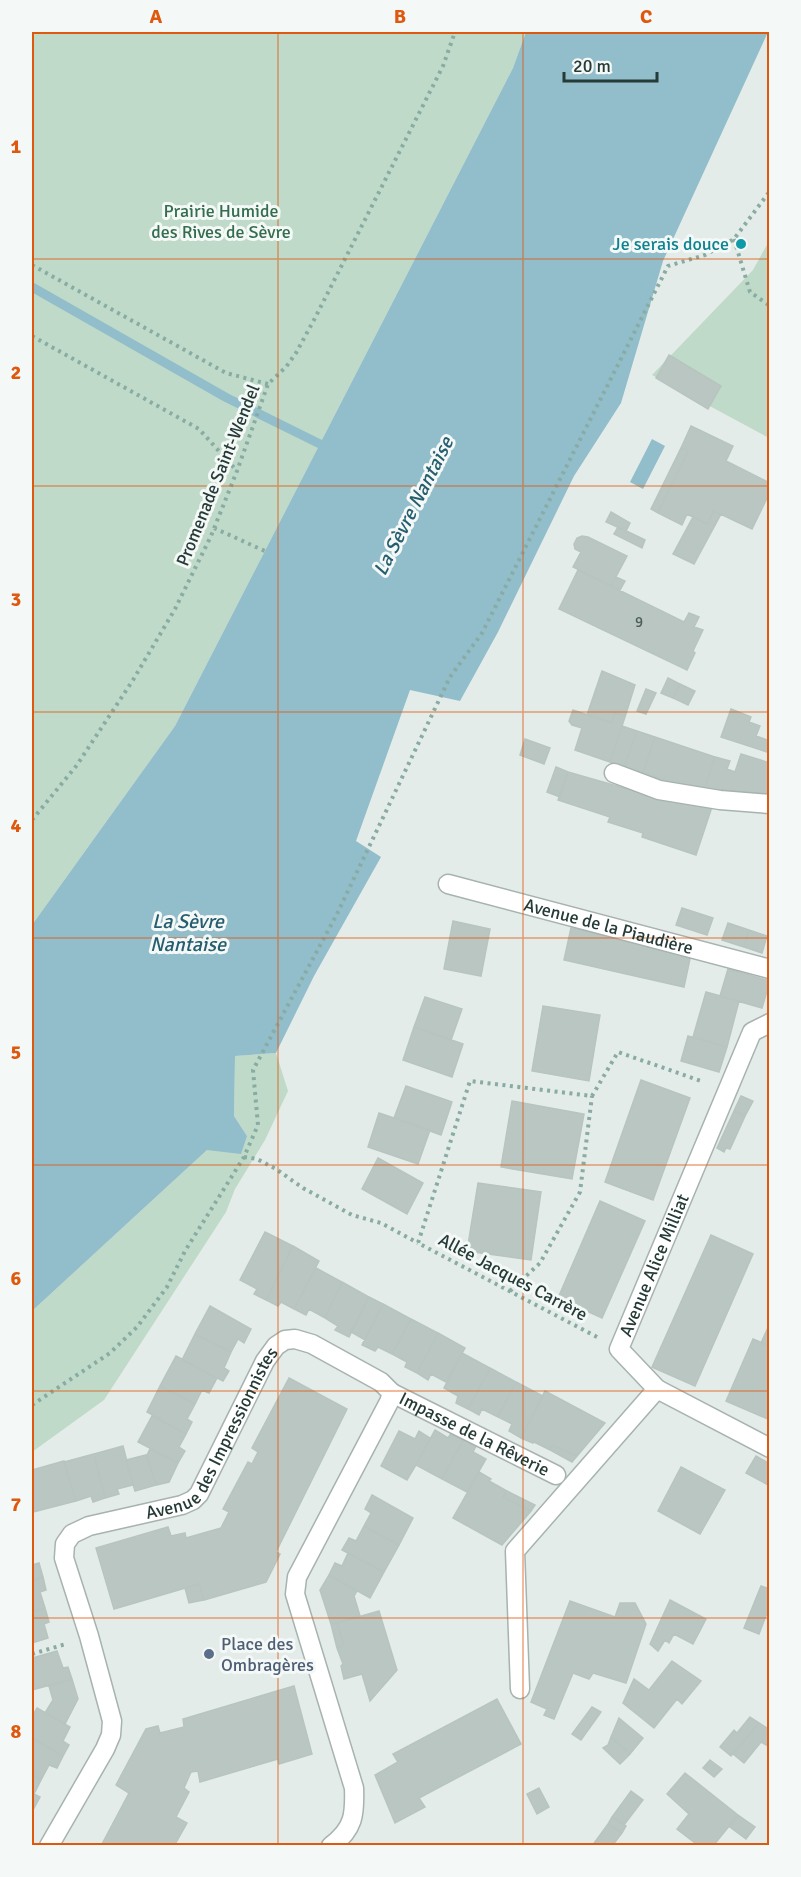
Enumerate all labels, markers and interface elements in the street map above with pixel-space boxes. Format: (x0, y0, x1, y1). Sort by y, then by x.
text: A (150, 4, 163, 29)
text: B (394, 4, 406, 29)
text: C (640, 4, 652, 29)
scale bar (564, 45, 657, 83)
text: 20 m (573, 55, 611, 77)
text: 1 (11, 134, 22, 159)
park label: Prairie Humide des Rives de Sèvre (151, 200, 291, 243)
place label: Je serais douce (613, 233, 729, 255)
marker: Je serais douce (734, 237, 748, 251)
text: 2 (11, 360, 21, 385)
street label: Promenade Saint-Wendel (171, 381, 265, 569)
water label: La Sèvre Nantaise (368, 432, 460, 580)
text: 3 (11, 587, 21, 612)
house number: 9 (635, 613, 643, 631)
text: 4 (11, 813, 22, 838)
street label: Avenue de la Piaudière (522, 894, 695, 959)
water label: La Sèvre Nantaise (150, 909, 227, 957)
text: 5 (11, 1040, 21, 1065)
street label: Avenue Alice Milliat (614, 1191, 694, 1340)
street label: Allée Jacques Carrère (435, 1228, 591, 1326)
text: 6 (11, 1266, 22, 1291)
street label: Avenue des Impressionnistes (143, 1343, 283, 1524)
street label: Impasse de la Rêverie (395, 1387, 553, 1481)
text: 7 (11, 1492, 22, 1517)
place label: Place des Ombragères (221, 1633, 314, 1676)
marker: Place des Ombragères (202, 1647, 216, 1661)
text: 8 (11, 1719, 22, 1744)

